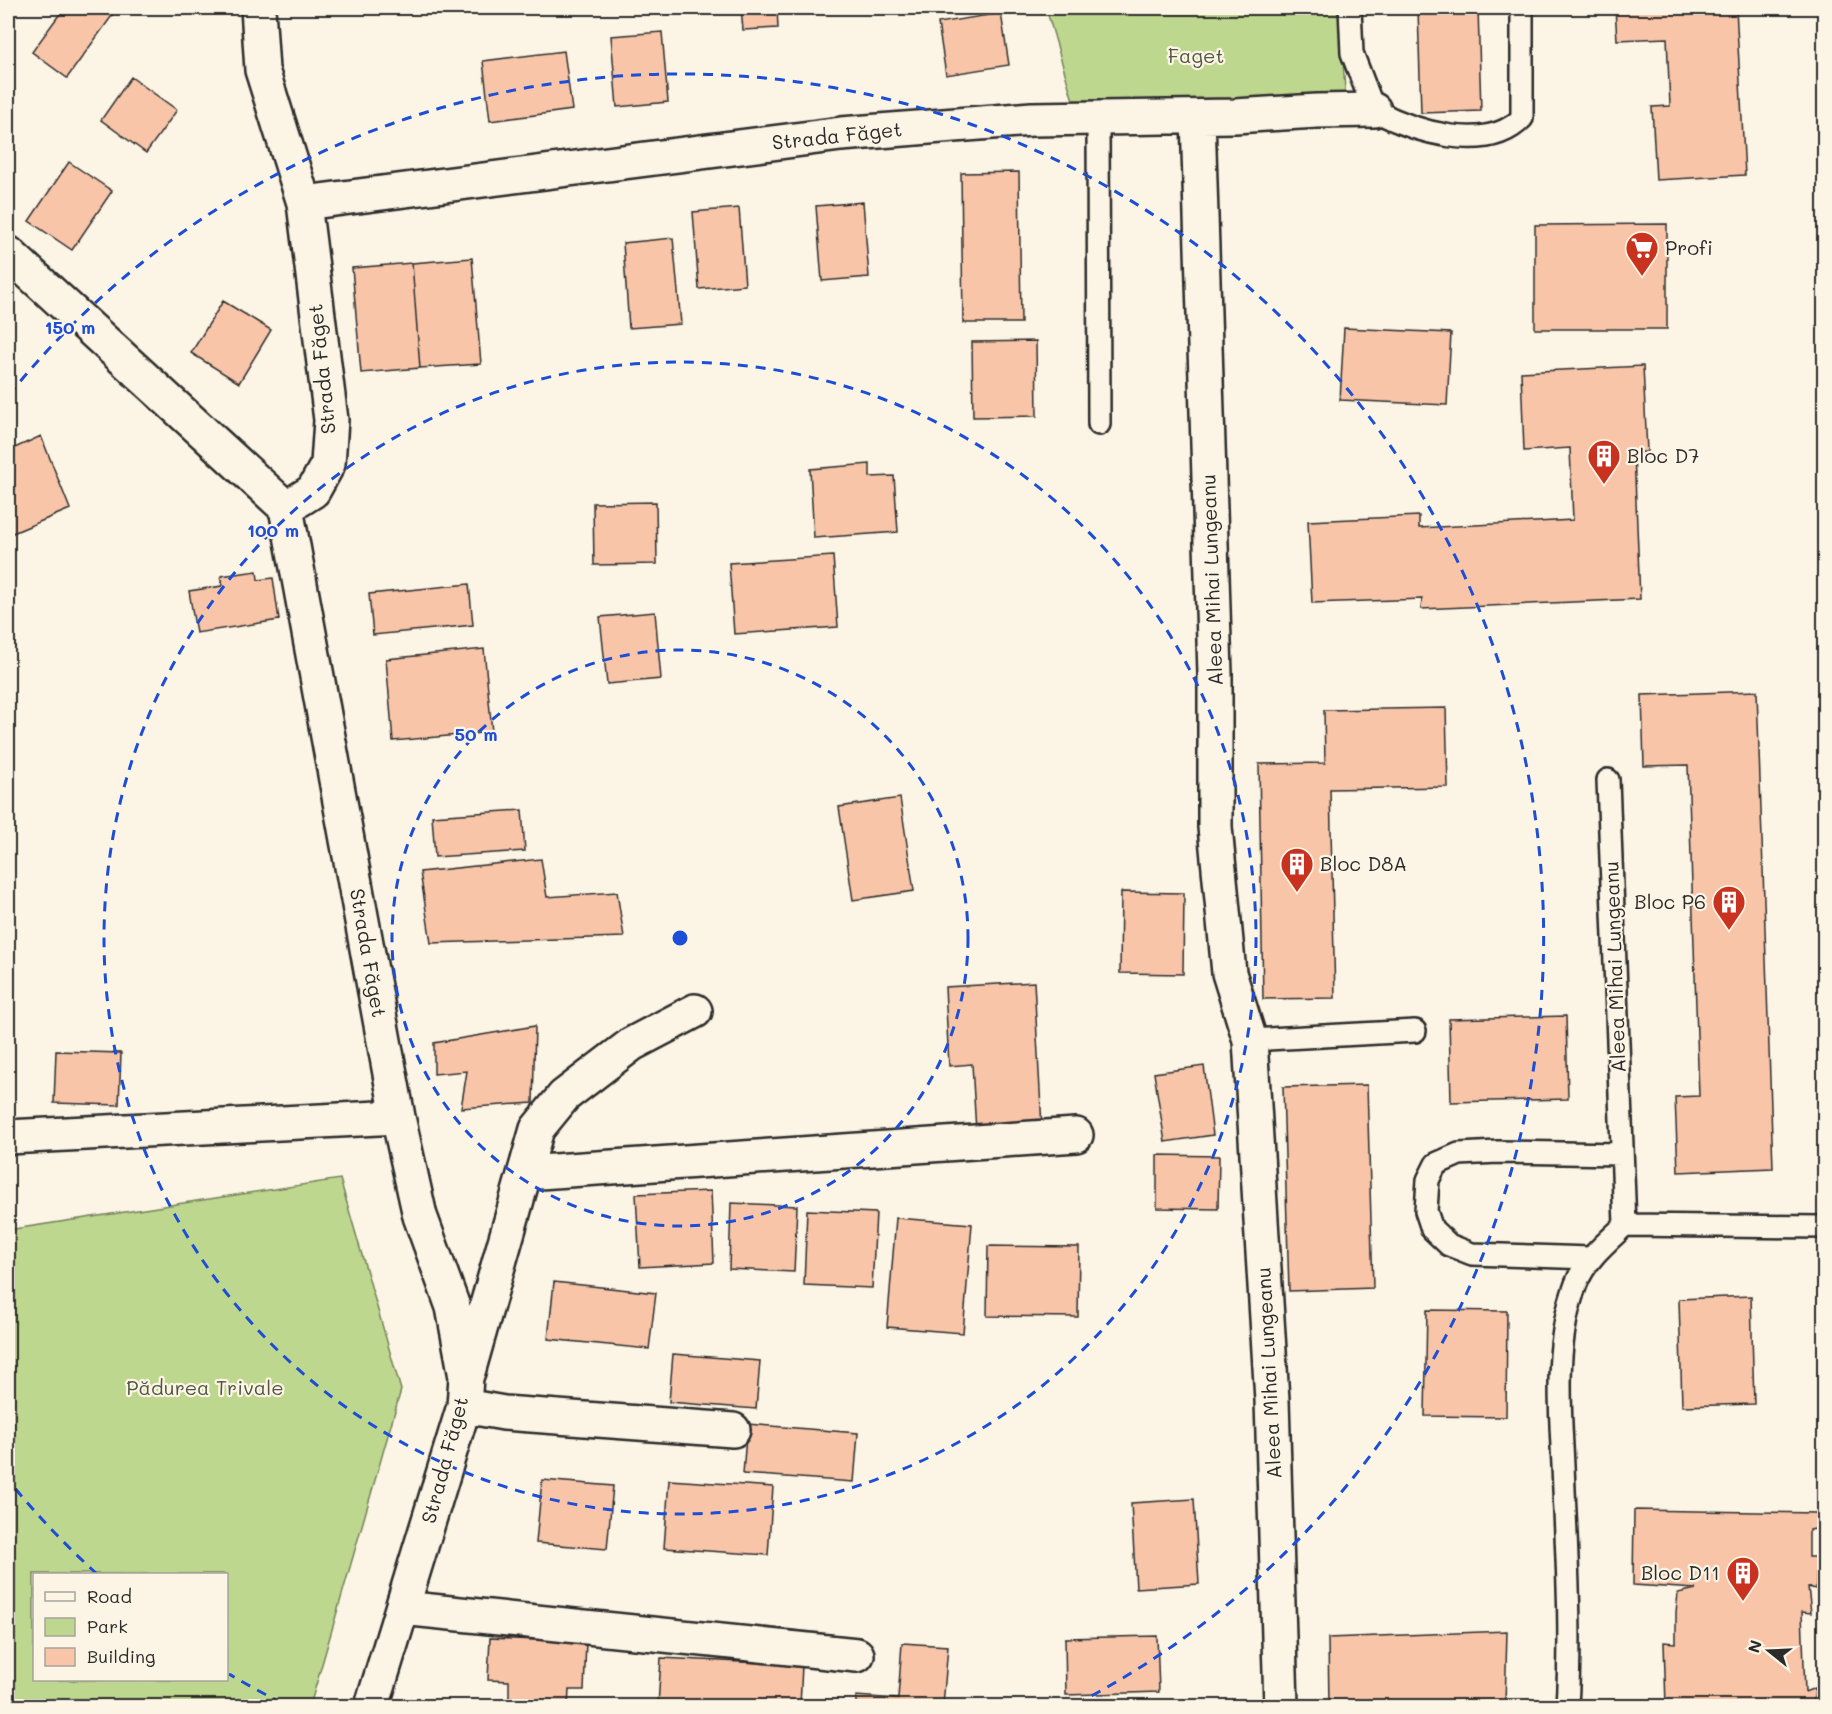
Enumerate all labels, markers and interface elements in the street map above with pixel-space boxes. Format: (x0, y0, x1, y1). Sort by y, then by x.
park label: Faget (1168, 42, 1224, 68)
street label: Strada Făget (771, 115, 903, 155)
supermarket icon: Profi (1624, 230, 1660, 277)
place label: Profi (1665, 234, 1713, 260)
street label: Strada Făget (301, 303, 341, 435)
text: 150 m (45, 315, 95, 339)
building icon: Bloc D7 (1586, 438, 1622, 485)
place label: Bloc D7 (1627, 442, 1699, 468)
street label: Aleea Mihai Lungeanu (1194, 474, 1228, 686)
text: 100 m (247, 518, 299, 542)
text: 50 m (455, 722, 497, 746)
building icon: Bloc D8A (1279, 846, 1315, 893)
place label: Bloc D8A (1320, 850, 1407, 876)
street label: Aleea Mihai Lungeanu (1597, 861, 1631, 1073)
building icon: Bloc P6 (1711, 884, 1747, 931)
street label: Strada Făget (345, 886, 393, 1019)
place label: Bloc P6 (1634, 888, 1706, 914)
centre of rings (670, 928, 690, 948)
street label: Aleea Mihai Lungeanu (1249, 1267, 1287, 1479)
park label: Pădurea Trivale (126, 1374, 284, 1400)
street label: Strada Făget (415, 1393, 473, 1526)
building icon: Bloc D11 (1725, 1555, 1761, 1602)
place label: Bloc D11 (1641, 1559, 1720, 1585)
legend (33, 1573, 228, 1681)
text: Road (87, 1584, 132, 1608)
text: Park (87, 1614, 128, 1638)
north arrow (1739, 1621, 1799, 1681)
text: N (1742, 1637, 1766, 1655)
text: Building (87, 1644, 155, 1668)

